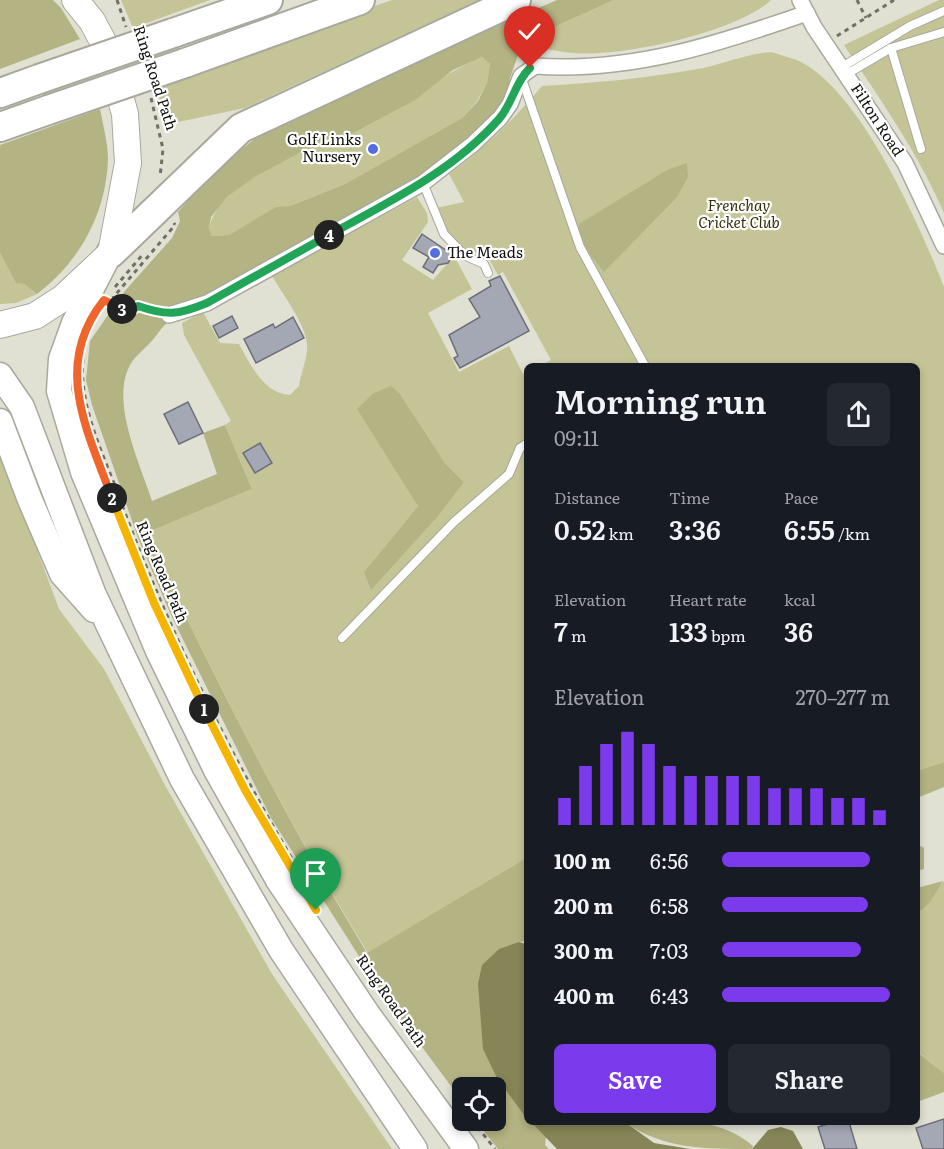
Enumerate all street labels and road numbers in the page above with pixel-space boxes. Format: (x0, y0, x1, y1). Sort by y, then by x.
street label: Ring Road Path (129, 22, 184, 133)
street label: Filton Road (846, 78, 910, 160)
street label: Ring Road Path (131, 517, 195, 626)
street label: Ring Road Path (351, 949, 433, 1052)

